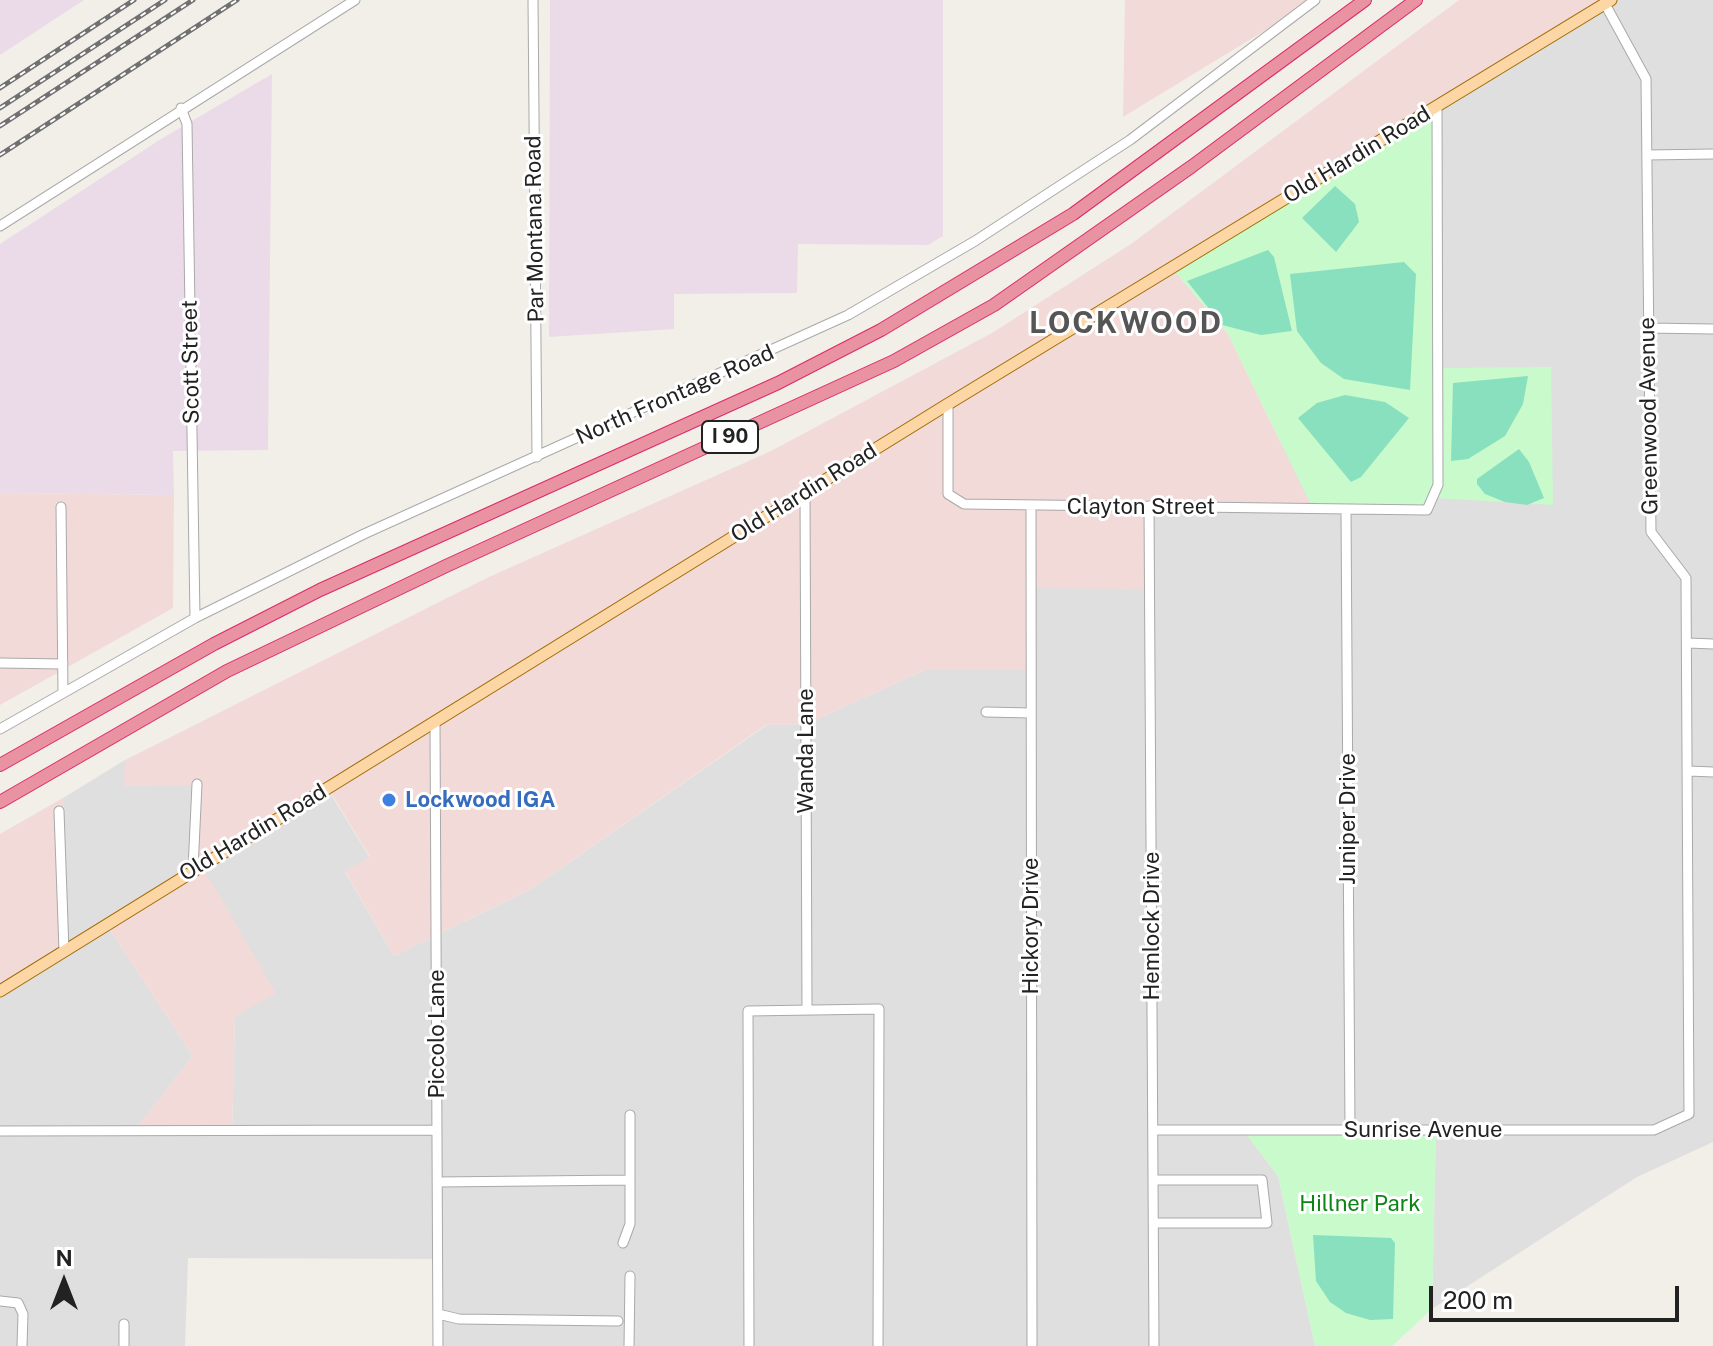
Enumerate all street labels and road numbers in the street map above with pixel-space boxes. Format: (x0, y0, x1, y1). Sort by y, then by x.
street label: Old Hardin Road (1279, 101, 1435, 209)
street label: Par Montana Road (520, 135, 550, 323)
street label: Scott Street (177, 300, 205, 424)
street label: Greenwood Avenue (1634, 317, 1664, 515)
street label: North Frontage Road (572, 339, 778, 451)
road number: I 90 (702, 421, 758, 453)
street label: Old Hardin Road (726, 438, 882, 548)
street label: Clayton Street (1067, 494, 1215, 520)
street label: Wanda Lane (793, 688, 819, 814)
street label: Juniper Drive (1335, 753, 1361, 885)
street label: Old Hardin Road (175, 779, 331, 887)
street label: Hemlock Drive (1139, 852, 1165, 1000)
street label: Hickory Drive (1018, 857, 1044, 995)
street label: Piccolo Lane (424, 969, 450, 1099)
street label: Sunrise Avenue (1344, 1117, 1502, 1143)

